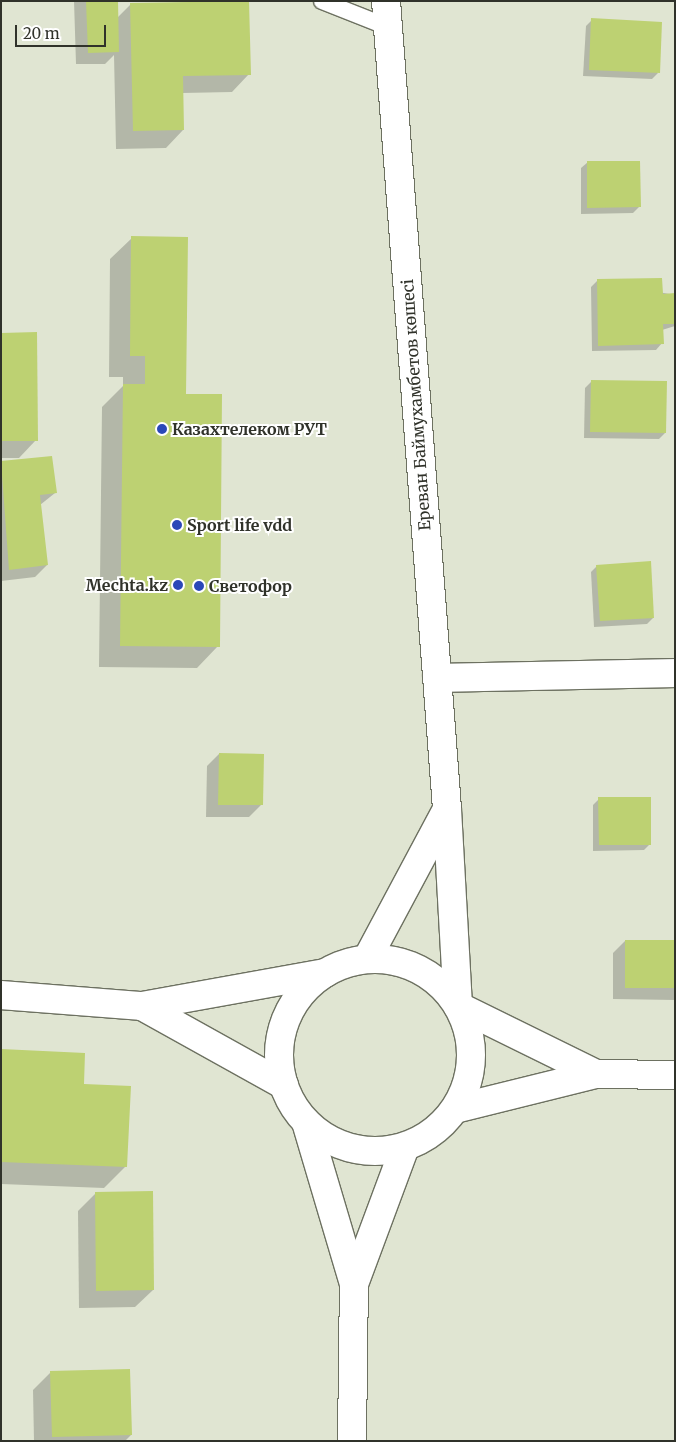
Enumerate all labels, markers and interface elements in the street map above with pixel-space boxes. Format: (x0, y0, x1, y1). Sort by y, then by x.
scale bar (18, 15, 109, 47)
text: 20 m (23, 24, 60, 43)
street label: Ереван Баймухамбетов көшесі (398, 279, 434, 531)
place label: Казахтелеком РУТ (172, 419, 327, 439)
marker: Казахтелеком РУТ (156, 423, 168, 435)
place label: Sport life vdd (187, 515, 292, 535)
marker: Sport life vdd (171, 519, 183, 531)
place label: Mechta.kz (86, 575, 168, 595)
place label: Светофор (209, 576, 292, 596)
marker: Mechta.kz (172, 579, 184, 591)
marker: Светофор (193, 580, 205, 592)

